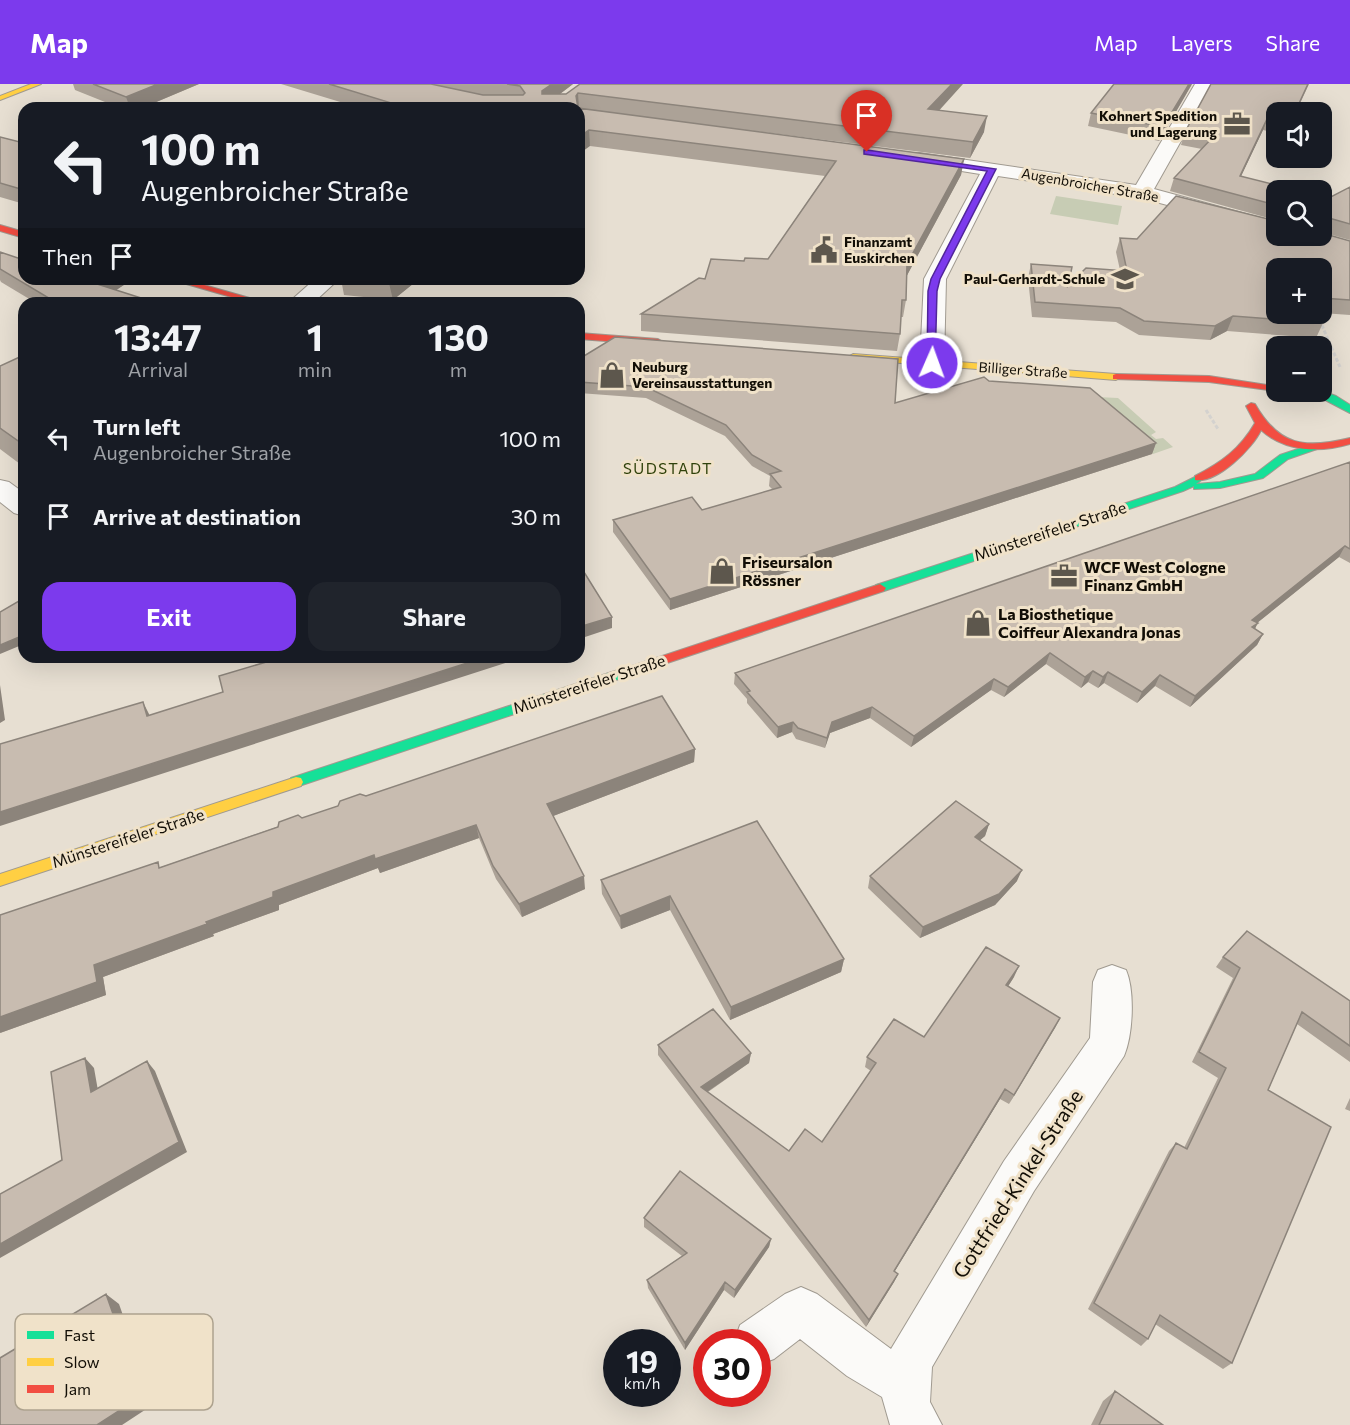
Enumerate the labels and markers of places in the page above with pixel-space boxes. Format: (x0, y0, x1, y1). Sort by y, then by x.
pin (841, 90, 892, 152)
place label: Kohnert Spedition und Lagerung (1099, 107, 1217, 140)
office icon: Kohnert Spedition und Lagerung (1222, 109, 1252, 139)
place label: Finanzamt Euskirchen (844, 233, 915, 266)
public building icon: Finanzamt Euskirchen (809, 235, 839, 265)
school or university icon: Paul-Gerhardt-Schule (1110, 264, 1140, 294)
place label: Paul-Gerhardt-Schule (964, 270, 1105, 287)
place label: Neuburg Vereinsausstattungen (632, 358, 772, 391)
shop icon: Neuburg Vereinsausstattungen (597, 360, 627, 390)
place label: Friseursalon Rössner (742, 552, 833, 589)
shop icon: Friseursalon Rössner (707, 556, 737, 586)
place label: WCF West Cologne Finanz GmbH (1084, 557, 1226, 594)
office icon: WCF West Cologne Finanz GmbH (1049, 561, 1079, 591)
place label: La Biosthetique Coiffeur Alexandra Jonas (998, 604, 1181, 641)
shop icon: La Biosthetique Coiffeur Alexandra Jonas (963, 608, 993, 638)

